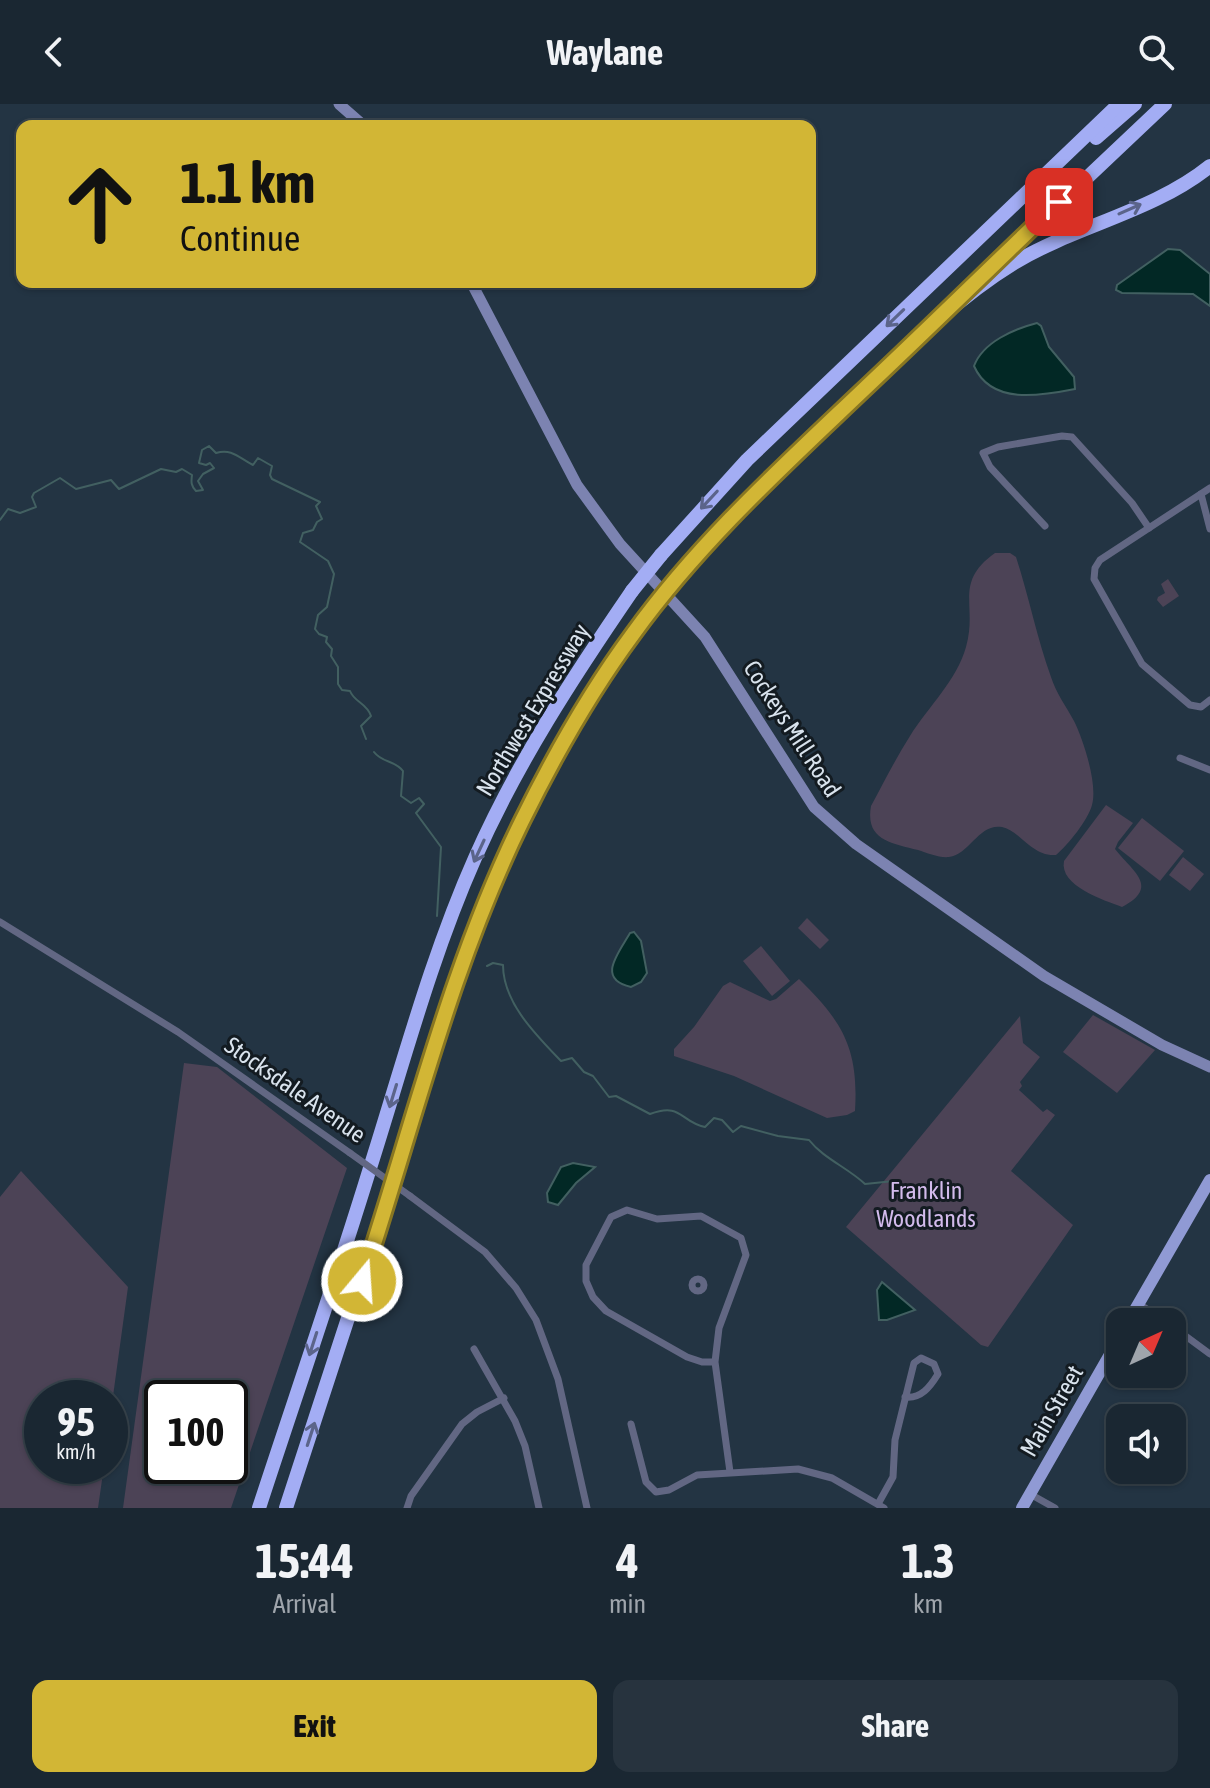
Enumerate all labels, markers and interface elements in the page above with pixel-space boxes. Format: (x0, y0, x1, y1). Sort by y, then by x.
icon: back (32, 30, 76, 74)
icon: search (1134, 30, 1178, 74)
text: Waylane (547, 31, 663, 73)
text: 1.1 km (180, 151, 315, 215)
icon: ahead (48, 152, 152, 256)
pin (1025, 168, 1093, 236)
icon: arrive (1037, 180, 1081, 224)
one-way arrow (1117, 201, 1141, 216)
text: Continue (180, 217, 300, 259)
one-way arrow (885, 309, 905, 328)
one-way arrow (700, 489, 719, 510)
street label: Northwest Expressway (471, 619, 595, 801)
street label: Cockeys Mill Road (738, 656, 846, 802)
one-way arrow (471, 839, 486, 863)
street label: Stocksdale Avenue (220, 1031, 371, 1148)
one-way arrow (384, 1084, 399, 1109)
park label: Franklin Woodlands (876, 1177, 976, 1232)
position arrow (320, 1239, 404, 1323)
north arrow (1106, 1308, 1186, 1388)
map controls (1106, 1308, 1186, 1484)
one-way arrow (305, 1330, 320, 1356)
street label: Main Street (1015, 1360, 1088, 1461)
speed limit sign: 100 (144, 1380, 248, 1484)
text: 95 (57, 1399, 95, 1444)
button: sound (1106, 1404, 1186, 1484)
one-way arrow (305, 1422, 320, 1447)
text: km/h (56, 1440, 96, 1463)
text: 15:44 (255, 1533, 354, 1588)
text: 4 (616, 1533, 639, 1588)
text: 1.3 (901, 1533, 955, 1588)
text: Arrival (273, 1589, 336, 1619)
text: min (609, 1589, 646, 1619)
text: km (913, 1589, 943, 1619)
button: Exit (32, 1680, 597, 1772)
button: Share (613, 1680, 1178, 1772)

